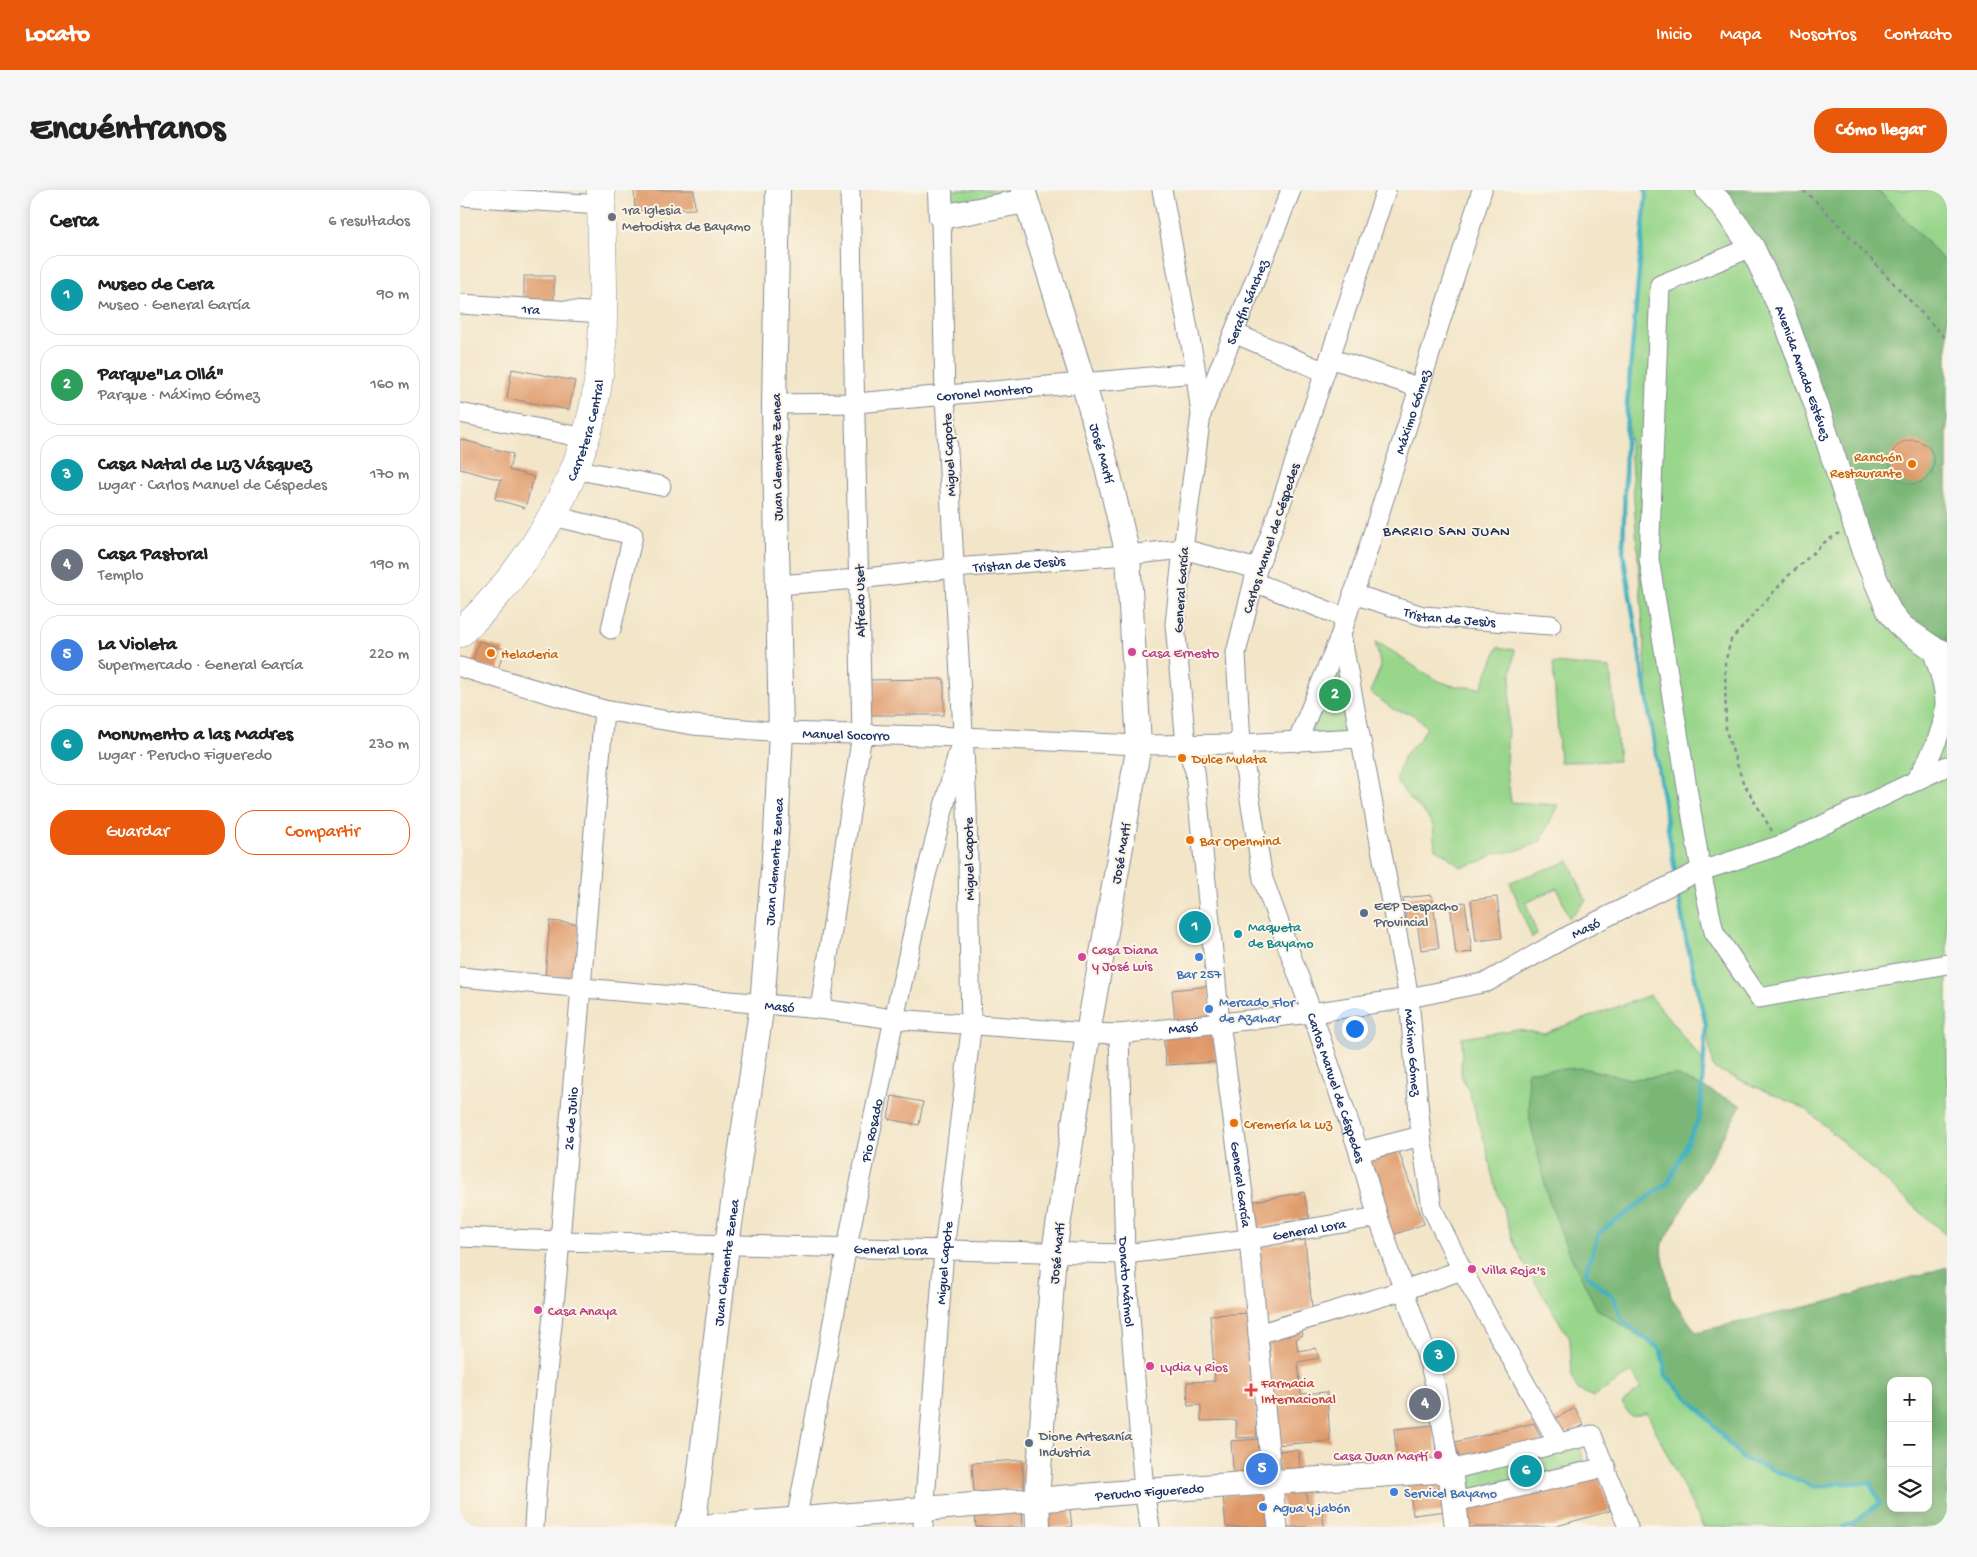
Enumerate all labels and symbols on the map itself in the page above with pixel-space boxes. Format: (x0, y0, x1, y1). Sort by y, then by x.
place label: 1ra Iglesia Metodista de Bayamo (621, 203, 751, 236)
marker: 1ra Iglesia Metodista de Bayamo (606, 211, 618, 223)
street label: Serafín Sánchez (1224, 257, 1274, 348)
street label: 1ra (520, 302, 542, 320)
street label: Avenida Amado Estévez (1770, 303, 1833, 443)
street label: Máximo Gómez (1393, 367, 1436, 457)
street label: Carretera Central (564, 379, 609, 484)
street label: Coronel Montero (936, 381, 1033, 407)
street label: Juan Clemente Zenea (769, 392, 788, 521)
street label: Miguel Capote (940, 412, 961, 497)
street label: José Martí (1084, 422, 1117, 486)
place label: Ranchón Restaurante (1830, 450, 1903, 483)
marker: Ranchón Restaurante (1906, 458, 1918, 470)
street label: Carlos Manuel de Céspedes (1240, 461, 1305, 616)
district label: BARRIO SAN JUAN (1382, 523, 1511, 541)
street label: General García (1171, 545, 1194, 634)
street label: Tristan de Jesùs (971, 554, 1067, 578)
street label: Alfredo Uset (852, 563, 871, 637)
street label: Tristan de Jesùs (1400, 604, 1497, 632)
marker: Casa Ernesto (1126, 646, 1138, 658)
place label: Casa Ernesto (1142, 646, 1219, 663)
marker: Heladeria (485, 647, 497, 659)
place label: Heladeria (501, 647, 559, 664)
pin: 2 (1319, 676, 1351, 714)
street label: Manuel Socorro (802, 727, 890, 746)
marker: Dulce Mulata (1176, 752, 1188, 764)
place label: Dulce Mulata (1191, 752, 1268, 769)
street label: Juan Clemente Zenea (763, 796, 789, 926)
street label: Miguel Capote (961, 816, 980, 901)
street label: José Martí (1109, 821, 1136, 885)
marker: Bar Openmind (1184, 834, 1196, 846)
place label: Bar Openmind (1199, 834, 1282, 851)
place label: EEP Despacho Provincial (1373, 899, 1458, 932)
marker: EEP Despacho Provincial (1358, 907, 1370, 919)
pin: 1 (1179, 908, 1211, 946)
street label: Masó (1569, 915, 1604, 944)
place label: Maqueta de Bayamo (1248, 920, 1314, 953)
marker: Maqueta de Bayamo (1232, 928, 1244, 940)
place label: Casa Diana y José Luis (1092, 943, 1159, 976)
marker: Casa Diana y José Luis (1076, 951, 1088, 963)
marker: Bar 257 (1193, 951, 1205, 963)
place label: Bar 257 (1176, 967, 1222, 984)
place label: Mercado Flor de Azahar (1219, 995, 1296, 1028)
street label: Masó (764, 998, 795, 1018)
marker: Mercado Flor de Azahar (1203, 1003, 1215, 1015)
street label: Máximo Gómez (1399, 1008, 1424, 1098)
street label: Carlos Manuel de Céspedes (1302, 1011, 1368, 1166)
your location (1342, 1016, 1368, 1042)
street label: Masó (1167, 1019, 1199, 1040)
street label: 26 de Julio (561, 1086, 584, 1151)
street label: Pio Rosado (858, 1097, 888, 1165)
marker: Cremería la Luz (1228, 1117, 1240, 1129)
place label: Cremería la Luz (1244, 1117, 1333, 1134)
street label: General García (1225, 1141, 1254, 1230)
street label: Juan Clemente Zenea (711, 1197, 745, 1327)
street label: General Lora (1271, 1216, 1349, 1246)
street label: Miguel Capote (934, 1220, 959, 1305)
street label: José Martí (1047, 1221, 1070, 1285)
street label: Donato Mármol (1114, 1236, 1137, 1328)
street label: General Lora (853, 1242, 929, 1260)
marker: Villa Roja's (1466, 1263, 1478, 1275)
place label: Villa Roja's (1481, 1263, 1546, 1280)
marker: Casa Anaya (532, 1304, 544, 1316)
place label: Casa Anaya (548, 1304, 618, 1321)
pin: 3 (1423, 1337, 1455, 1375)
marker: Lydia y Rios (1144, 1360, 1156, 1372)
place label: Lydia y Rios (1160, 1360, 1228, 1377)
place label: Farmacia Internacional (1260, 1376, 1336, 1409)
marker: Farmacia Internacional (1245, 1384, 1257, 1396)
pin: 4 (1409, 1385, 1441, 1423)
place label: Dione Artesanía Industria (1038, 1429, 1133, 1462)
marker: Dione Artesanía Industria (1023, 1437, 1035, 1449)
place label: Casa Juan Martí (1333, 1449, 1429, 1466)
marker: Casa Juan Martí (1432, 1449, 1444, 1461)
pin: 5 (1246, 1450, 1278, 1488)
pin: 6 (1510, 1452, 1542, 1490)
street label: Perucho Figueredo (1094, 1481, 1205, 1506)
marker: Servicel Bayamo (1388, 1486, 1400, 1498)
place label: Servicel Bayamo (1404, 1486, 1497, 1503)
marker: Agua y jabón (1257, 1501, 1269, 1513)
place label: Agua y jabón (1273, 1501, 1351, 1518)

